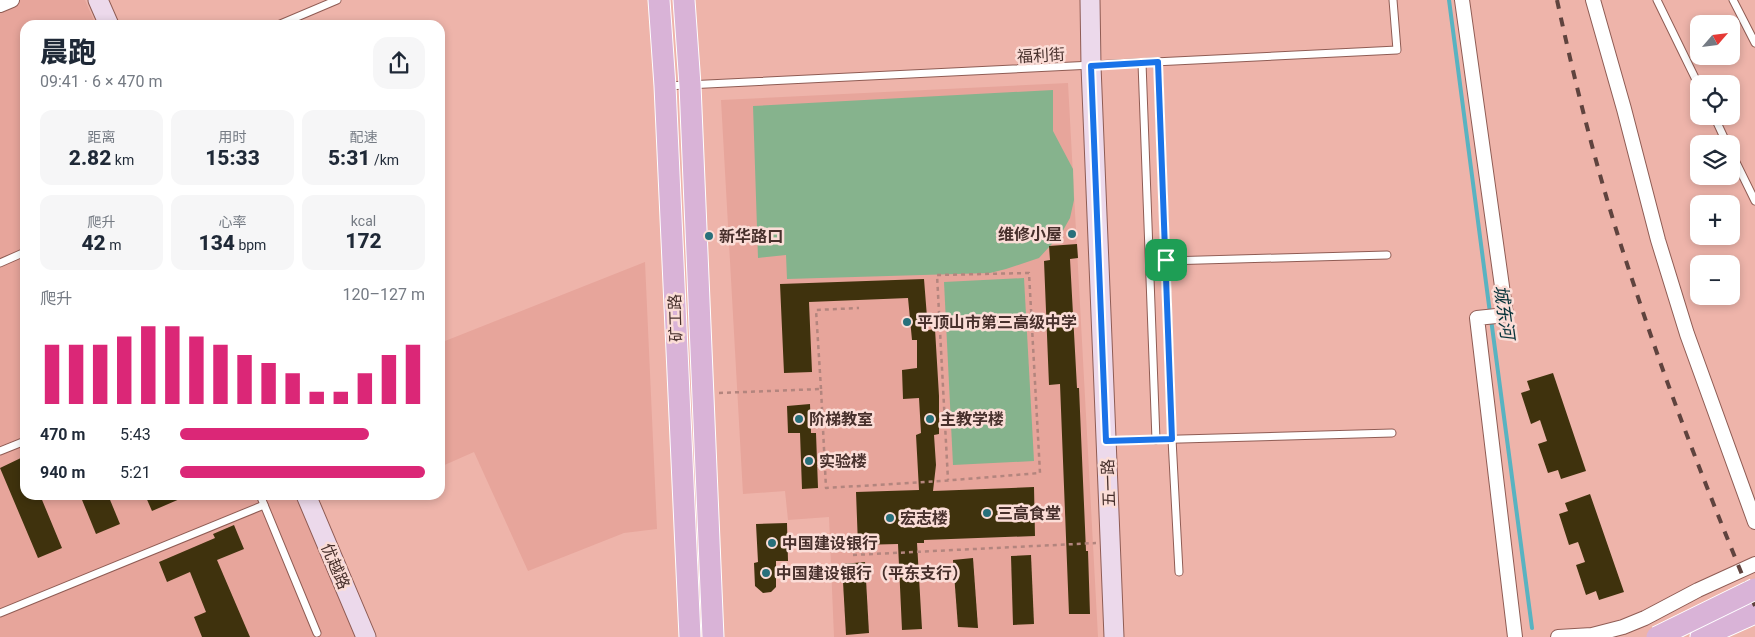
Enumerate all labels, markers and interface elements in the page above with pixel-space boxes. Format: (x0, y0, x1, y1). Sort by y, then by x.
north arrow (1690, 15, 1740, 65)
map controls (1690, 15, 1740, 305)
text: 晨跑 (40, 36, 96, 69)
button: share (373, 37, 425, 89)
street label: 福利街 (1017, 45, 1065, 66)
text: 09:41 · 6 × 470 m (40, 72, 162, 91)
button: locate (1690, 75, 1740, 125)
text: 距离 (88, 129, 116, 145)
text: 用时 (219, 129, 247, 145)
text: 配速 (350, 129, 378, 145)
button: layers (1690, 135, 1740, 185)
text: 2.82 (69, 146, 111, 170)
text: 15:33 (205, 146, 260, 170)
text: 5:31 (328, 146, 370, 170)
text: km (111, 152, 134, 168)
text: /km (370, 152, 399, 168)
button: + (1690, 195, 1740, 245)
text: kcal (351, 213, 376, 229)
text: 爬升 (88, 214, 116, 230)
text: 心率 (219, 214, 247, 230)
place label: 维修小屋 (998, 225, 1062, 244)
place label: 新华路口 (719, 227, 783, 246)
marker: 维修小屋 (1066, 228, 1078, 240)
text: 172 (345, 229, 382, 253)
marker: 新华路口 (703, 230, 715, 242)
text: 42 (82, 231, 106, 255)
text: 134 (199, 231, 235, 255)
text: m (106, 237, 121, 253)
text: bpm (235, 237, 266, 253)
pin (1145, 239, 1187, 281)
icon: arrive (1152, 246, 1180, 274)
button: − (1690, 255, 1740, 305)
water label: 城东河 (1490, 284, 1519, 343)
text: 120–127 m (343, 285, 425, 304)
text: 爬升 (40, 289, 72, 308)
street label: 矿工路 (665, 294, 686, 342)
place label: 平顶山市第三高级中学 (917, 313, 1077, 332)
marker: 平顶山市第三高级中学 (901, 316, 913, 328)
place label: 阶梯教室 (809, 410, 873, 429)
place label: 主教学楼 (940, 410, 1004, 429)
marker: 阶梯教室 (793, 413, 805, 425)
marker: 主教学楼 (924, 413, 936, 425)
text: 470 m (40, 425, 85, 444)
text: 5:43 (120, 425, 151, 444)
place label: 实验楼 (819, 452, 867, 471)
marker: 实验楼 (803, 455, 815, 467)
street label: 五一路 (1098, 459, 1119, 507)
text: 940 m (40, 463, 85, 482)
text: 5:21 (120, 463, 151, 482)
place label: 三高食堂 (997, 504, 1061, 523)
marker: 三高食堂 (981, 507, 993, 519)
place label: 宏志楼 (900, 509, 948, 528)
marker: 宏志楼 (884, 512, 896, 524)
place label: 中国建设银行 (782, 534, 878, 553)
marker: 中国建设银行 (766, 537, 778, 549)
street label: 优越路 (317, 540, 354, 592)
place label: 中国建设银行（平东支行） (776, 564, 968, 583)
marker: 中国建设银行（平东支行） (760, 567, 772, 579)

